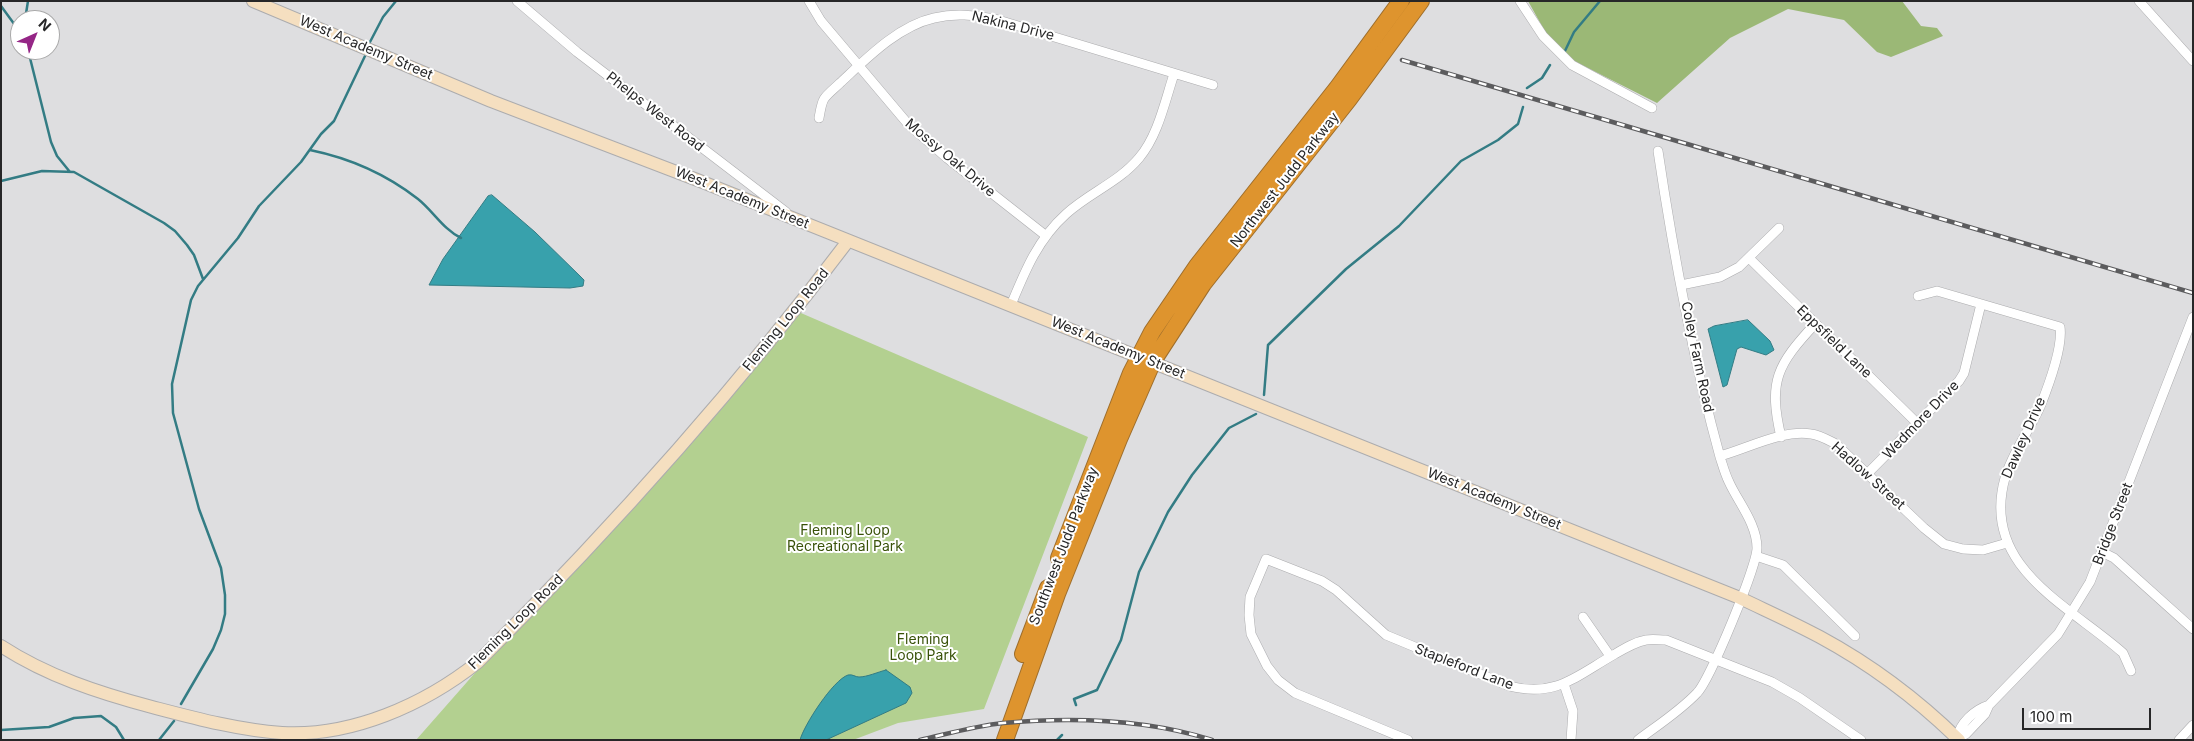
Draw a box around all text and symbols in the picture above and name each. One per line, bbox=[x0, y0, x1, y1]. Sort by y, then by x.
street label: Nakina Drive bbox=[970, 8, 1056, 44]
north arrow bbox=[10, 10, 60, 60]
street label: West Academy Street bbox=[297, 12, 435, 84]
text: N bbox=[35, 15, 55, 34]
street label: Phelps West Road bbox=[603, 69, 707, 155]
street label: Northwest Judd Parkway bbox=[1227, 109, 1343, 251]
street label: Mossy Oak Drive bbox=[901, 115, 999, 201]
street label: West Academy Street bbox=[673, 163, 811, 233]
street label: Fleming Loop Road bbox=[739, 265, 833, 375]
street label: Coley Farm Road bbox=[1677, 300, 1717, 414]
street label: Eppsfield Lane bbox=[1793, 302, 1875, 382]
street label: West Academy Street bbox=[1049, 313, 1187, 383]
street label: Wedmore Drive bbox=[1879, 377, 1963, 463]
street label: Dawley Drive bbox=[1999, 395, 2049, 481]
street label: Hadlow Street bbox=[1828, 439, 1908, 513]
street label: West Academy Street bbox=[1425, 464, 1563, 534]
street label: Southwest Judd Parkway bbox=[1026, 465, 1102, 627]
street label: Bridge Street bbox=[2090, 480, 2136, 568]
park label: Fleming Loop Recreational Park bbox=[787, 523, 903, 556]
street label: Fleming Loop Road bbox=[465, 571, 567, 673]
park label: Fleming Loop Park bbox=[889, 632, 957, 664]
street label: Stapleford Lane bbox=[1412, 640, 1516, 694]
scale bar bbox=[2024, 698, 2153, 730]
text: 100 m bbox=[2030, 707, 2072, 726]

